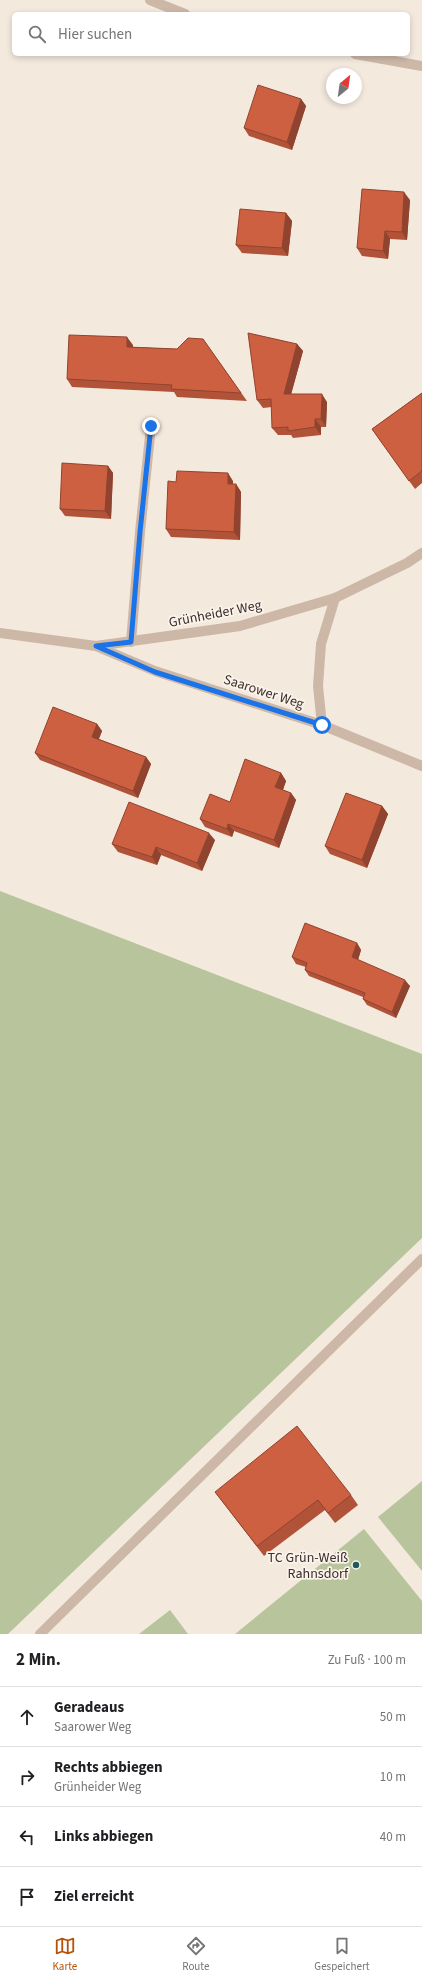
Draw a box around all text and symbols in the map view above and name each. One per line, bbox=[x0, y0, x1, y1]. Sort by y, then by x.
search box bbox=[12, 12, 410, 56]
icon: search bbox=[26, 23, 48, 45]
text: Hier suchen bbox=[58, 24, 132, 45]
north arrow bbox=[326, 68, 362, 104]
route end bbox=[142, 417, 160, 435]
street label: Grünheider Weg bbox=[167, 595, 263, 633]
street label: Saarower Weg bbox=[221, 670, 306, 714]
route start bbox=[313, 716, 331, 734]
place label: TC Grün-Weiß Rahnsdorf bbox=[268, 1548, 349, 1584]
marker: TC Grün-Weiß Rahnsdorf bbox=[351, 1560, 361, 1570]
text: 2 Min. bbox=[16, 1648, 61, 1672]
text: Zu Fuß · 100 m bbox=[328, 1651, 406, 1669]
text: Geradeaus bbox=[54, 1697, 124, 1718]
icon: ahead bbox=[16, 1706, 38, 1728]
text: 50 m bbox=[380, 1708, 406, 1726]
text: Saarower Weg bbox=[54, 1718, 131, 1736]
text: Rechts abbiegen bbox=[54, 1757, 163, 1778]
icon: right bbox=[16, 1766, 38, 1788]
text: 10 m bbox=[380, 1768, 406, 1786]
text: Grünheider Weg bbox=[54, 1778, 141, 1796]
icon: left bbox=[16, 1826, 38, 1848]
text: Links abbiegen bbox=[54, 1826, 153, 1847]
text: 40 m bbox=[380, 1828, 406, 1846]
icon: arrive bbox=[16, 1886, 38, 1908]
text: Ziel erreicht bbox=[54, 1886, 134, 1907]
tab: Karte bbox=[52, 1935, 77, 1974]
tab: Route bbox=[182, 1935, 209, 1974]
tab: Gespeichert bbox=[314, 1935, 369, 1974]

